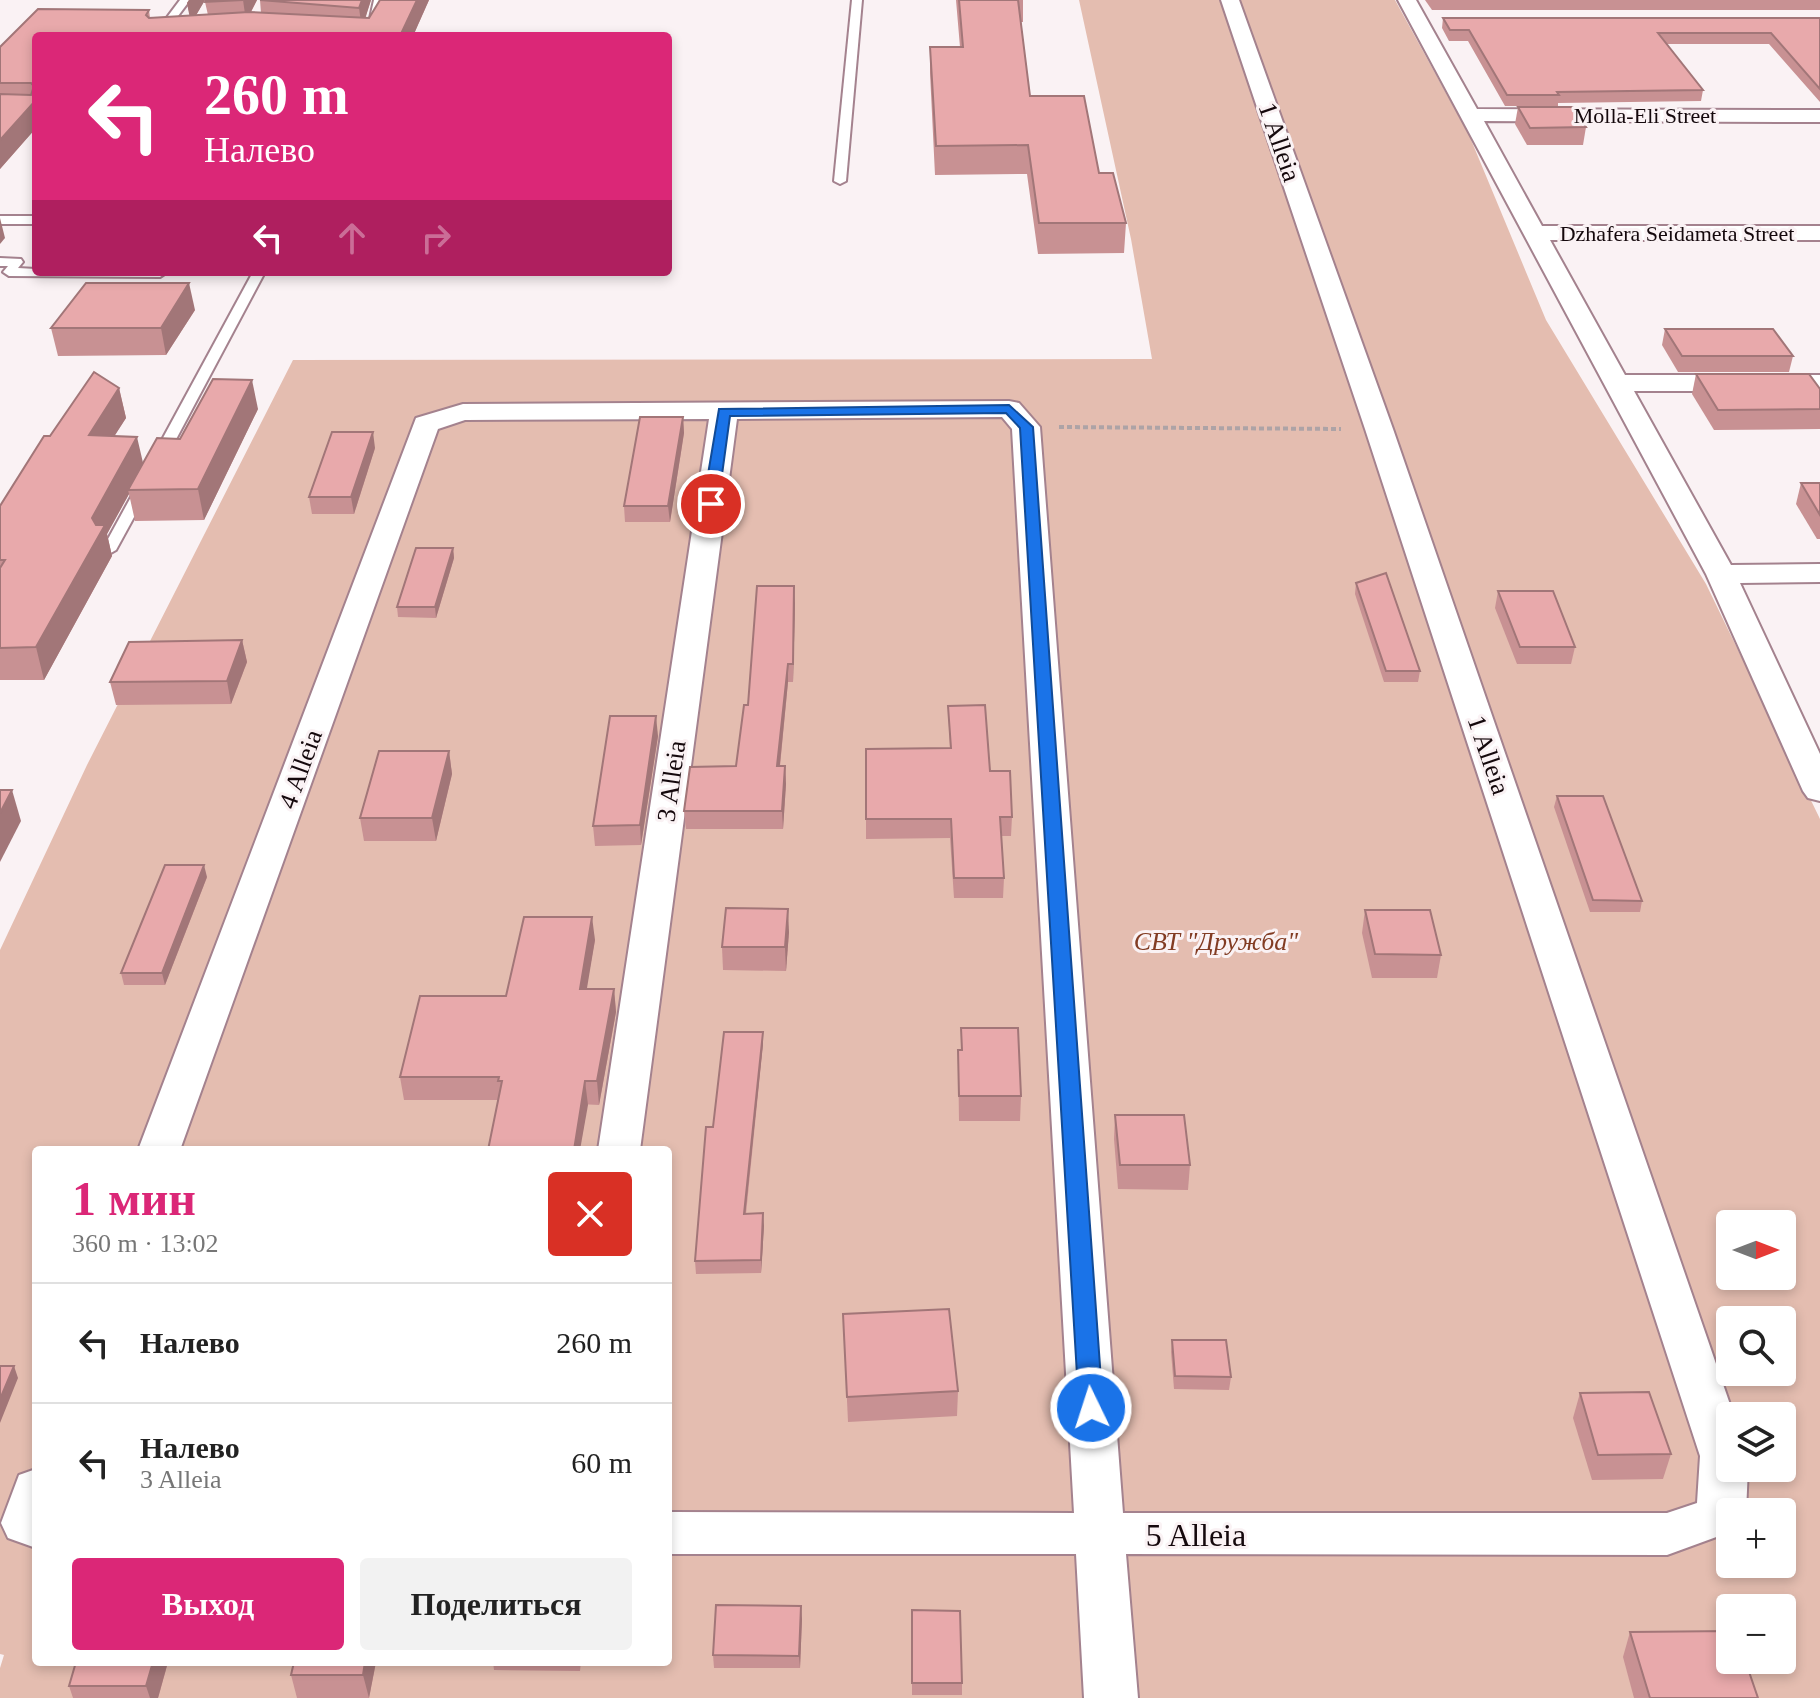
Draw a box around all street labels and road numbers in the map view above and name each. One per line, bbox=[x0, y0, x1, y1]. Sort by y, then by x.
street label: 1 Alleia bbox=[1253, 99, 1307, 186]
street label: Molla-Eli Street bbox=[1574, 103, 1716, 128]
street label: Dzhafera Seidameta Street bbox=[1560, 221, 1794, 246]
street label: 1 Alleia bbox=[1462, 712, 1516, 799]
street label: 4 Alleia bbox=[273, 725, 328, 812]
street label: 3 Alleia bbox=[651, 738, 692, 823]
street label: 5 Alleia bbox=[1146, 1517, 1246, 1553]

